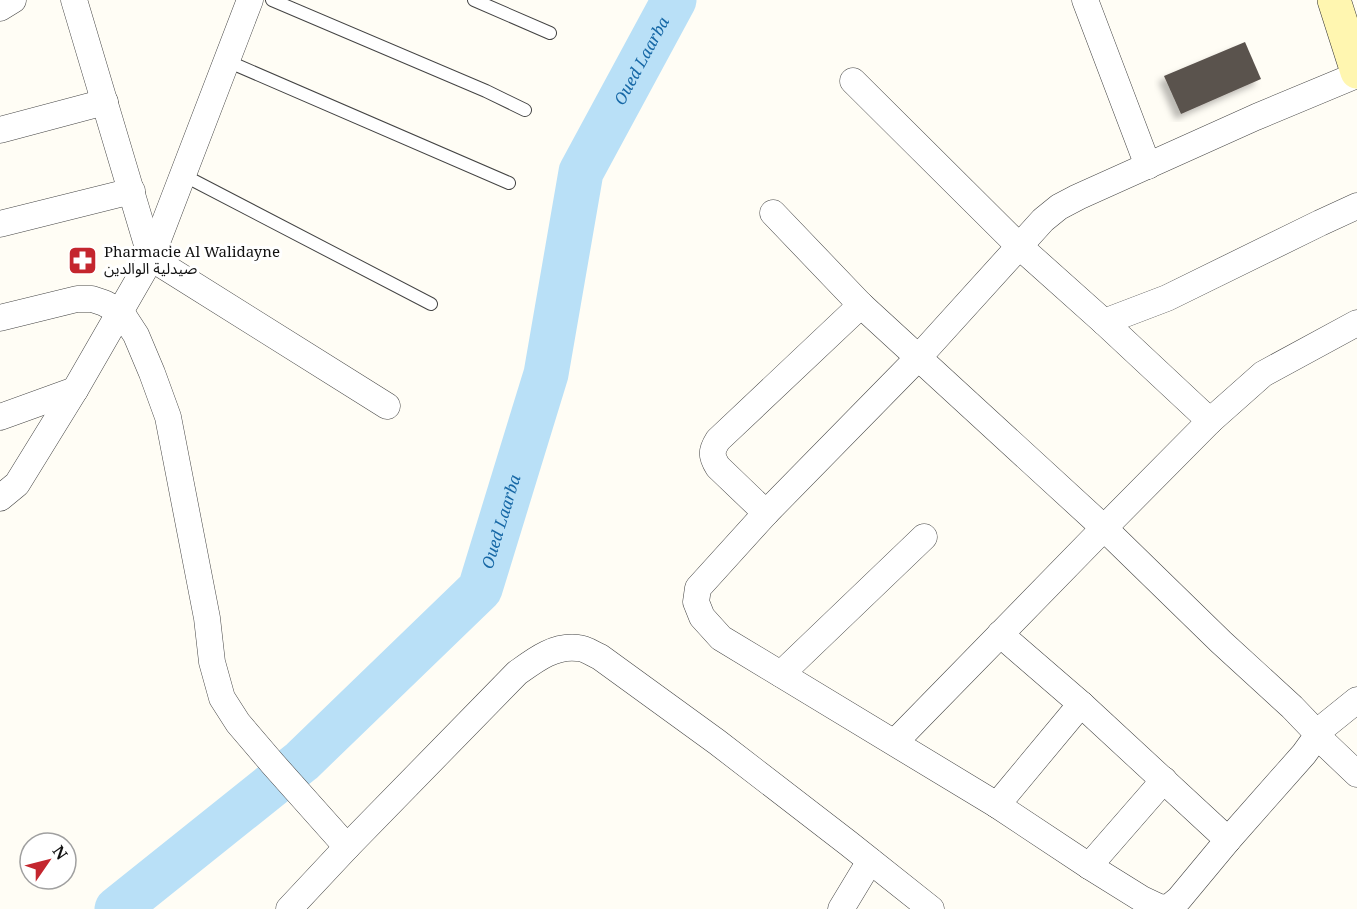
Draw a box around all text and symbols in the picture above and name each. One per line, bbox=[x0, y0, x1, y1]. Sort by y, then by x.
water label: Oued Laarba bbox=[608, 12, 674, 109]
place label: Pharmacie Al Walidayne صيدلية الوالدين bbox=[104, 241, 280, 278]
pharmacy icon: Pharmacie Al Walidayne صيدلية الوالدين bbox=[67, 245, 99, 277]
water label: Oued Laarba bbox=[476, 471, 526, 571]
north arrow bbox=[18, 831, 78, 891]
text: N bbox=[48, 841, 73, 864]

